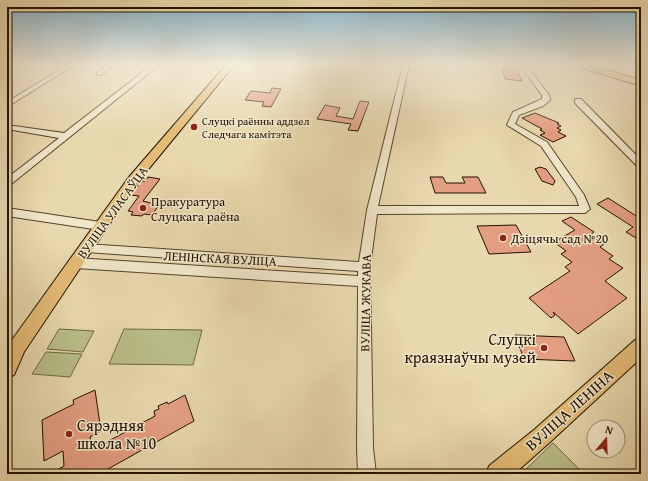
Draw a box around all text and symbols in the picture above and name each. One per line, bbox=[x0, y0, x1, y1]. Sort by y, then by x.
place label: Слуцкі раённы аддзел Следчага камітэта bbox=[202, 113, 310, 142]
marker: Слуцкі раённы аддзел Следчага камітэта bbox=[189, 122, 199, 132]
street label: ВУЛІЦА УЛАСАЎЦА bbox=[72, 162, 152, 262]
place label: Пракуратура Слуцкага раёна bbox=[151, 192, 241, 226]
marker: Пракуратура Слуцкага раёна bbox=[138, 203, 148, 213]
place label: Дзіцячы сад №20 bbox=[510, 229, 608, 248]
marker: Дзіцячы сад №20 bbox=[498, 233, 508, 243]
street label: ЛЕНІНСКАЯ ВУЛІЦА bbox=[163, 246, 277, 271]
street label: ВУЛІЦА ЖУКАВА bbox=[355, 254, 376, 352]
place label: Слуцкі краязнаўчы музей bbox=[404, 327, 537, 369]
marker: Слуцкі краязнаўчы музей bbox=[539, 343, 549, 353]
street label: ВУЛІЦА ЛЕНІНА bbox=[520, 364, 619, 456]
place label: Сярэдняя школа №10 bbox=[77, 413, 156, 455]
north arrow bbox=[586, 419, 626, 459]
text: N bbox=[603, 421, 616, 439]
marker: Сярэдняя школа №10 bbox=[64, 429, 74, 439]

